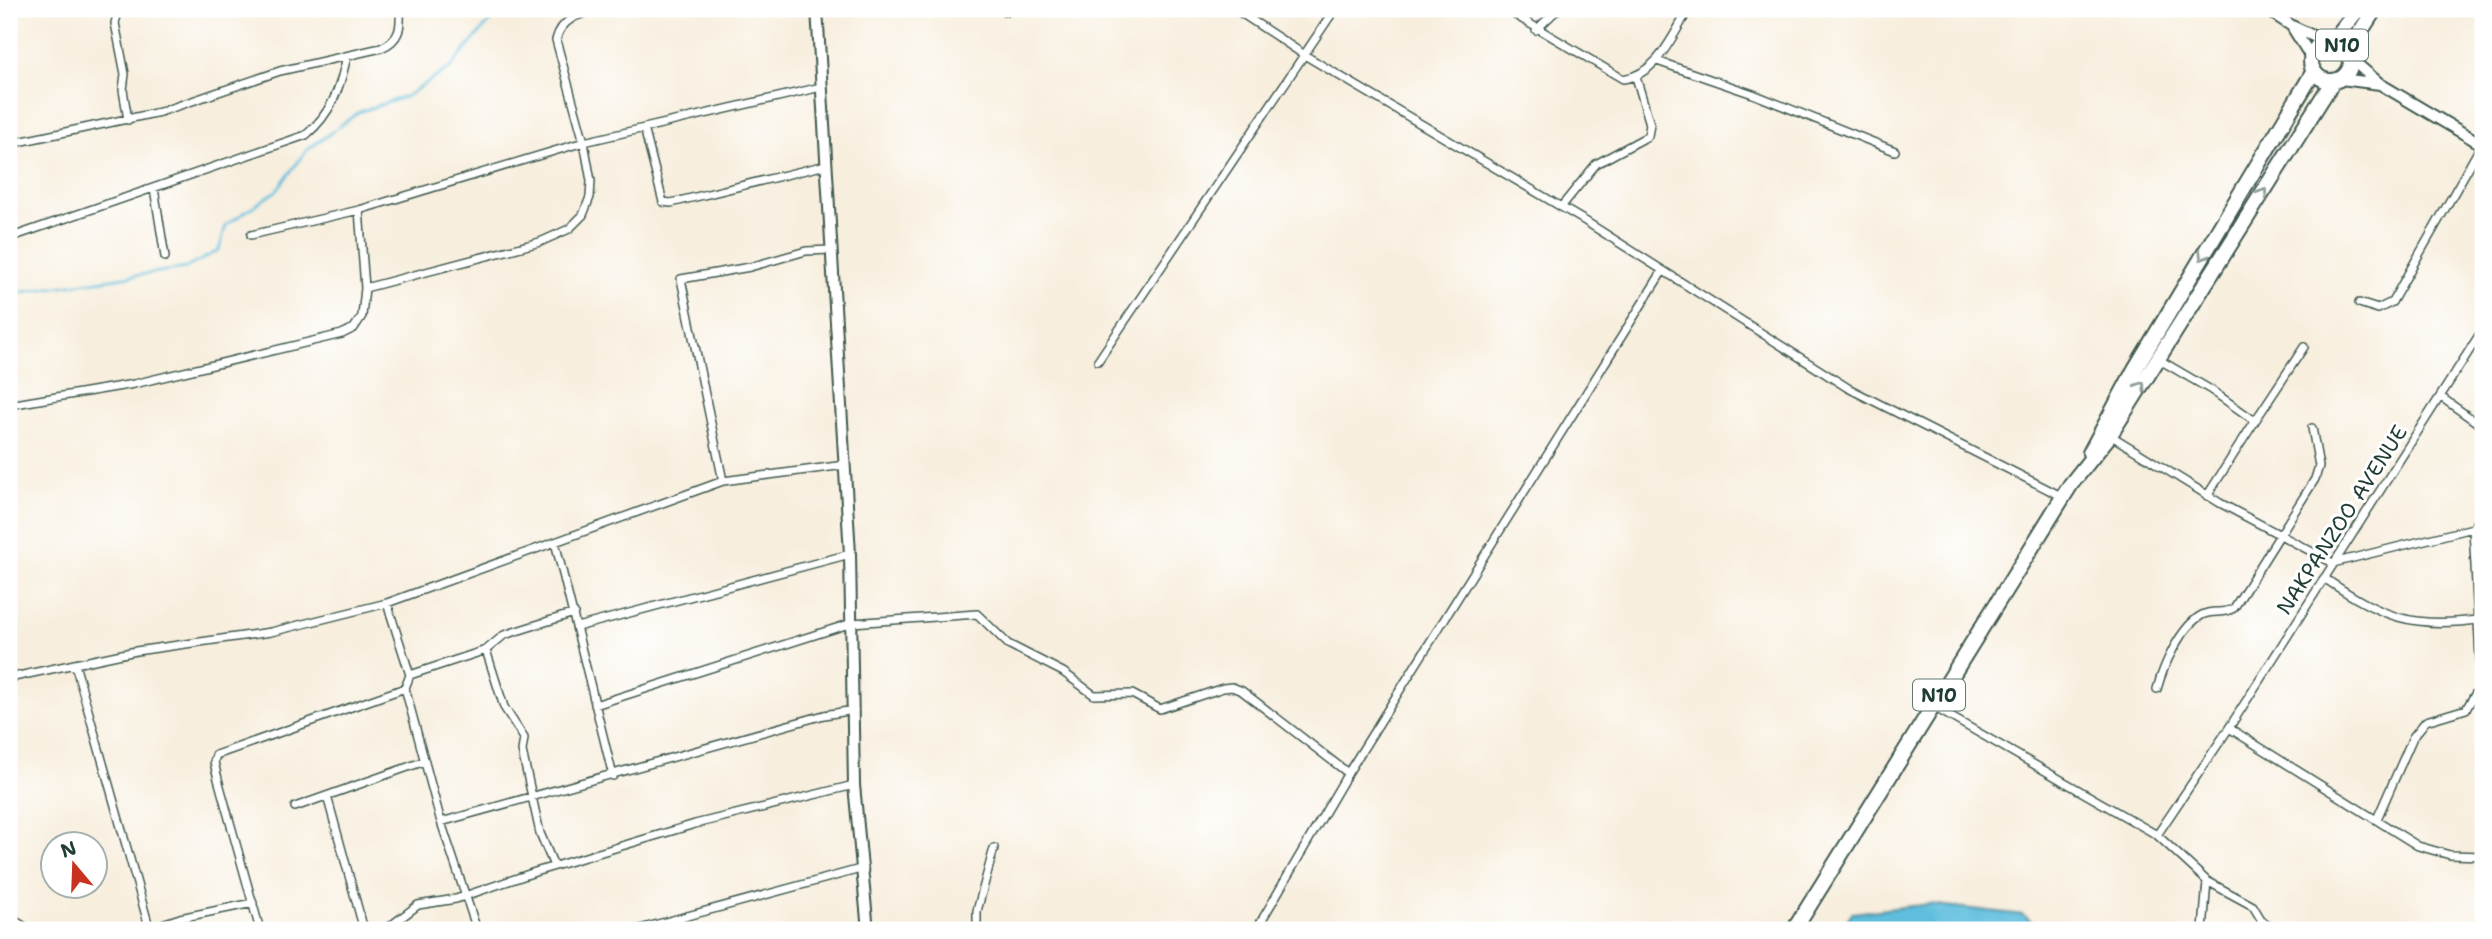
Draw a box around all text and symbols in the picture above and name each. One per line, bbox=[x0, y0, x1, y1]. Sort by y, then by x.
road number: N10 bbox=[2316, 30, 2368, 60]
one-way arrow bbox=[2254, 188, 2267, 201]
one-way arrow bbox=[2198, 248, 2211, 261]
one-way arrow bbox=[2133, 380, 2146, 393]
street label: NAKPANZOO AVENUE bbox=[2270, 420, 2414, 620]
road number: N10 bbox=[1913, 680, 1965, 710]
north arrow bbox=[38, 830, 108, 900]
text: N bbox=[57, 835, 80, 864]

